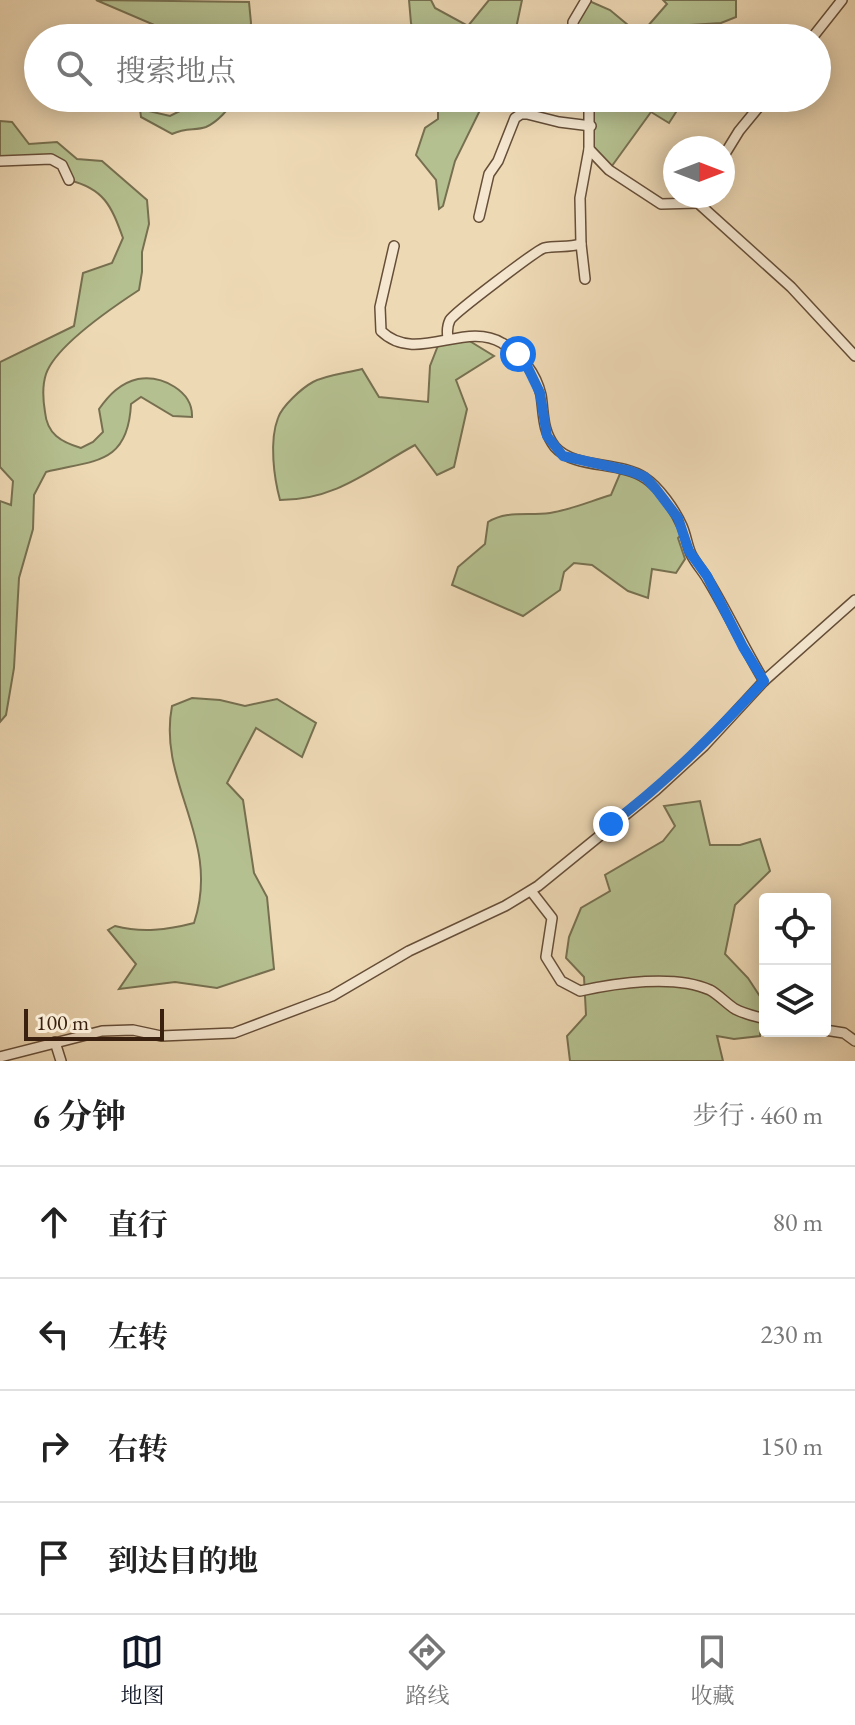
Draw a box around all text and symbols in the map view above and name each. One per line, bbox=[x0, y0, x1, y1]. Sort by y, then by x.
search box bbox=[24, 24, 831, 112]
icon: search bbox=[52, 46, 96, 90]
text: 搜索地点 bbox=[116, 51, 236, 90]
north arrow bbox=[663, 136, 735, 208]
route start bbox=[500, 336, 536, 372]
route end bbox=[593, 806, 629, 842]
map controls bbox=[759, 893, 831, 1037]
button: locate bbox=[759, 893, 831, 965]
button: layers bbox=[759, 965, 831, 1037]
scale bar bbox=[24, 1005, 164, 1041]
text: 100 m bbox=[36, 1008, 89, 1037]
text: 6 分钟 bbox=[32, 1094, 126, 1138]
text: 步行 · 460 m bbox=[693, 1098, 823, 1132]
icon: ahead bbox=[32, 1200, 76, 1244]
text: 直行 bbox=[108, 1205, 168, 1244]
text: 80 m bbox=[773, 1205, 823, 1239]
icon: left bbox=[32, 1312, 76, 1356]
text: 左转 bbox=[108, 1317, 168, 1356]
text: 230 m bbox=[760, 1317, 823, 1351]
icon: right bbox=[32, 1424, 76, 1468]
text: 右转 bbox=[108, 1429, 168, 1468]
text: 150 m bbox=[760, 1429, 823, 1463]
icon: arrive bbox=[32, 1536, 76, 1580]
text: 到达目的地 bbox=[108, 1541, 258, 1580]
tab: 地图 bbox=[120, 1630, 165, 1710]
tab: 路线 bbox=[405, 1630, 450, 1710]
tab: 收藏 bbox=[690, 1630, 735, 1710]

